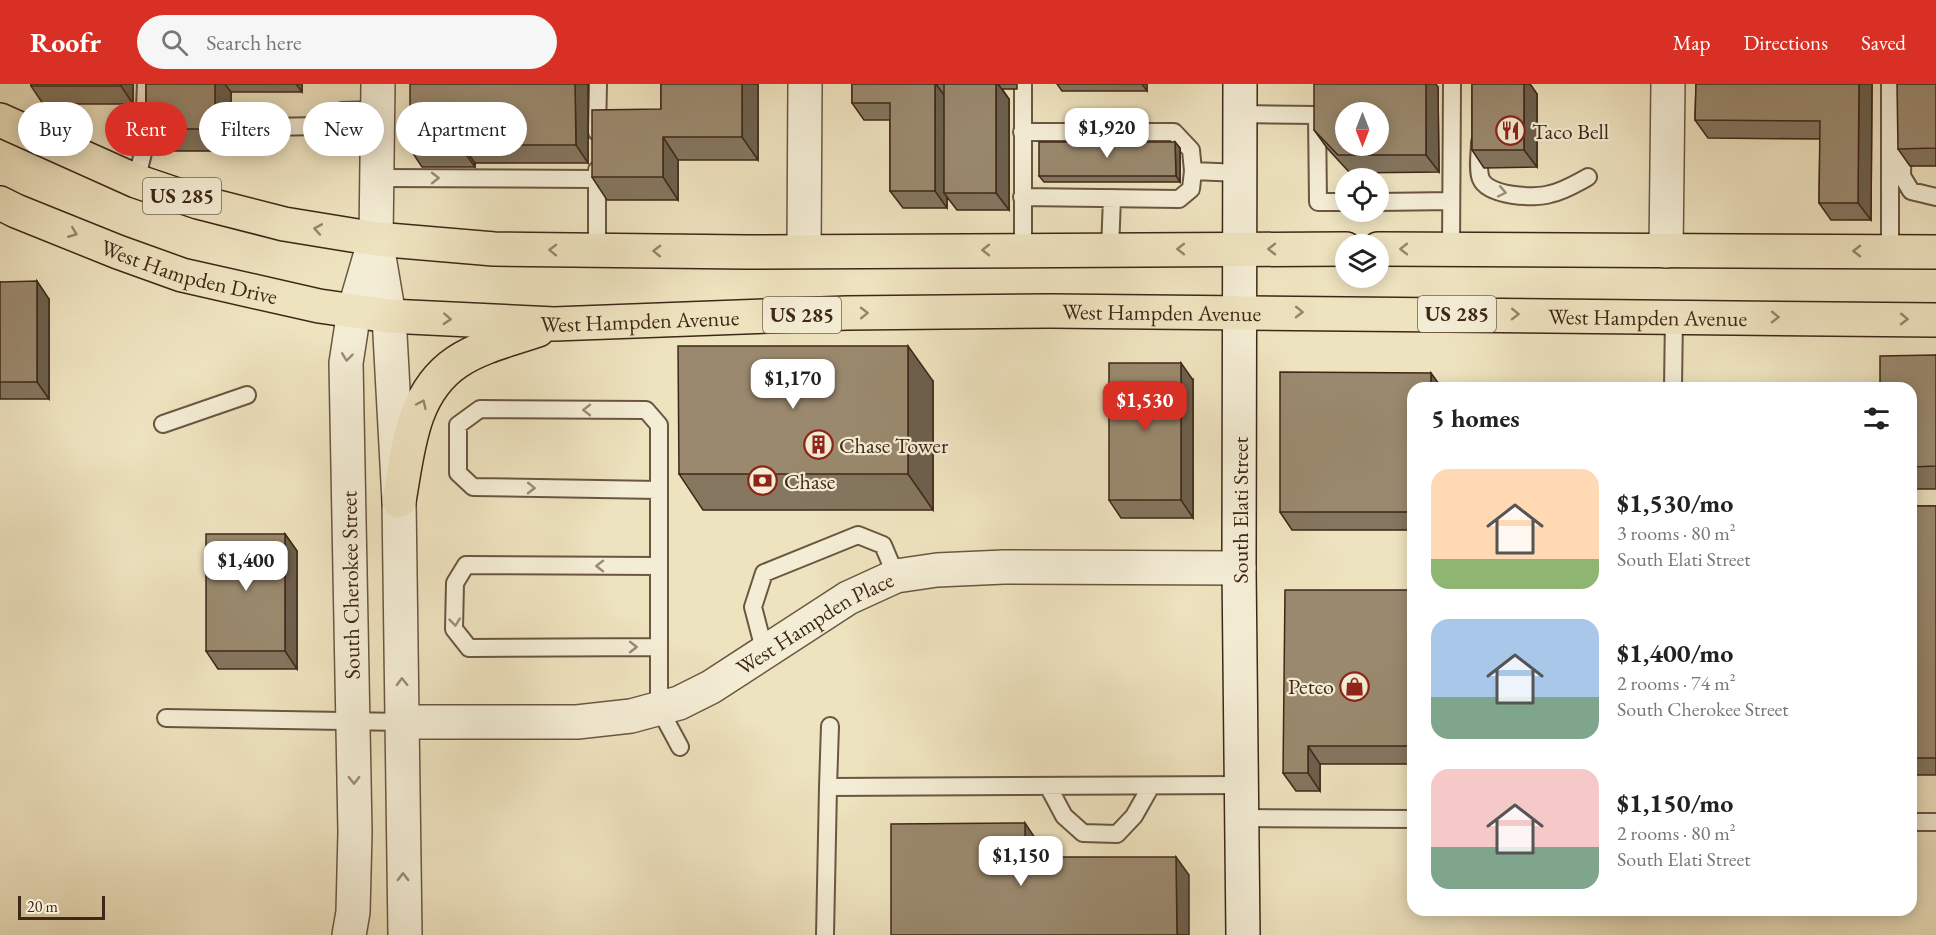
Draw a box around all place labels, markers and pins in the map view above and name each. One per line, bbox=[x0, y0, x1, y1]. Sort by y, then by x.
pin: $1,920 bbox=[1058, 108, 1156, 159]
restaurant icon: Taco Bell bbox=[1495, 115, 1527, 147]
place label: Taco Bell bbox=[1532, 117, 1609, 146]
pin: $1,170 bbox=[744, 359, 842, 410]
pin: $1,530 bbox=[1096, 381, 1194, 432]
building icon: Chase Tower bbox=[802, 429, 834, 461]
place label: Chase Tower bbox=[839, 431, 949, 460]
bank icon: Chase bbox=[747, 465, 779, 497]
place label: Chase bbox=[784, 467, 836, 496]
pin: $1,400 bbox=[197, 541, 295, 592]
shop icon: Petco bbox=[1339, 670, 1371, 702]
place label: Petco bbox=[1288, 672, 1334, 701]
pin: $1,150 bbox=[972, 836, 1070, 887]

